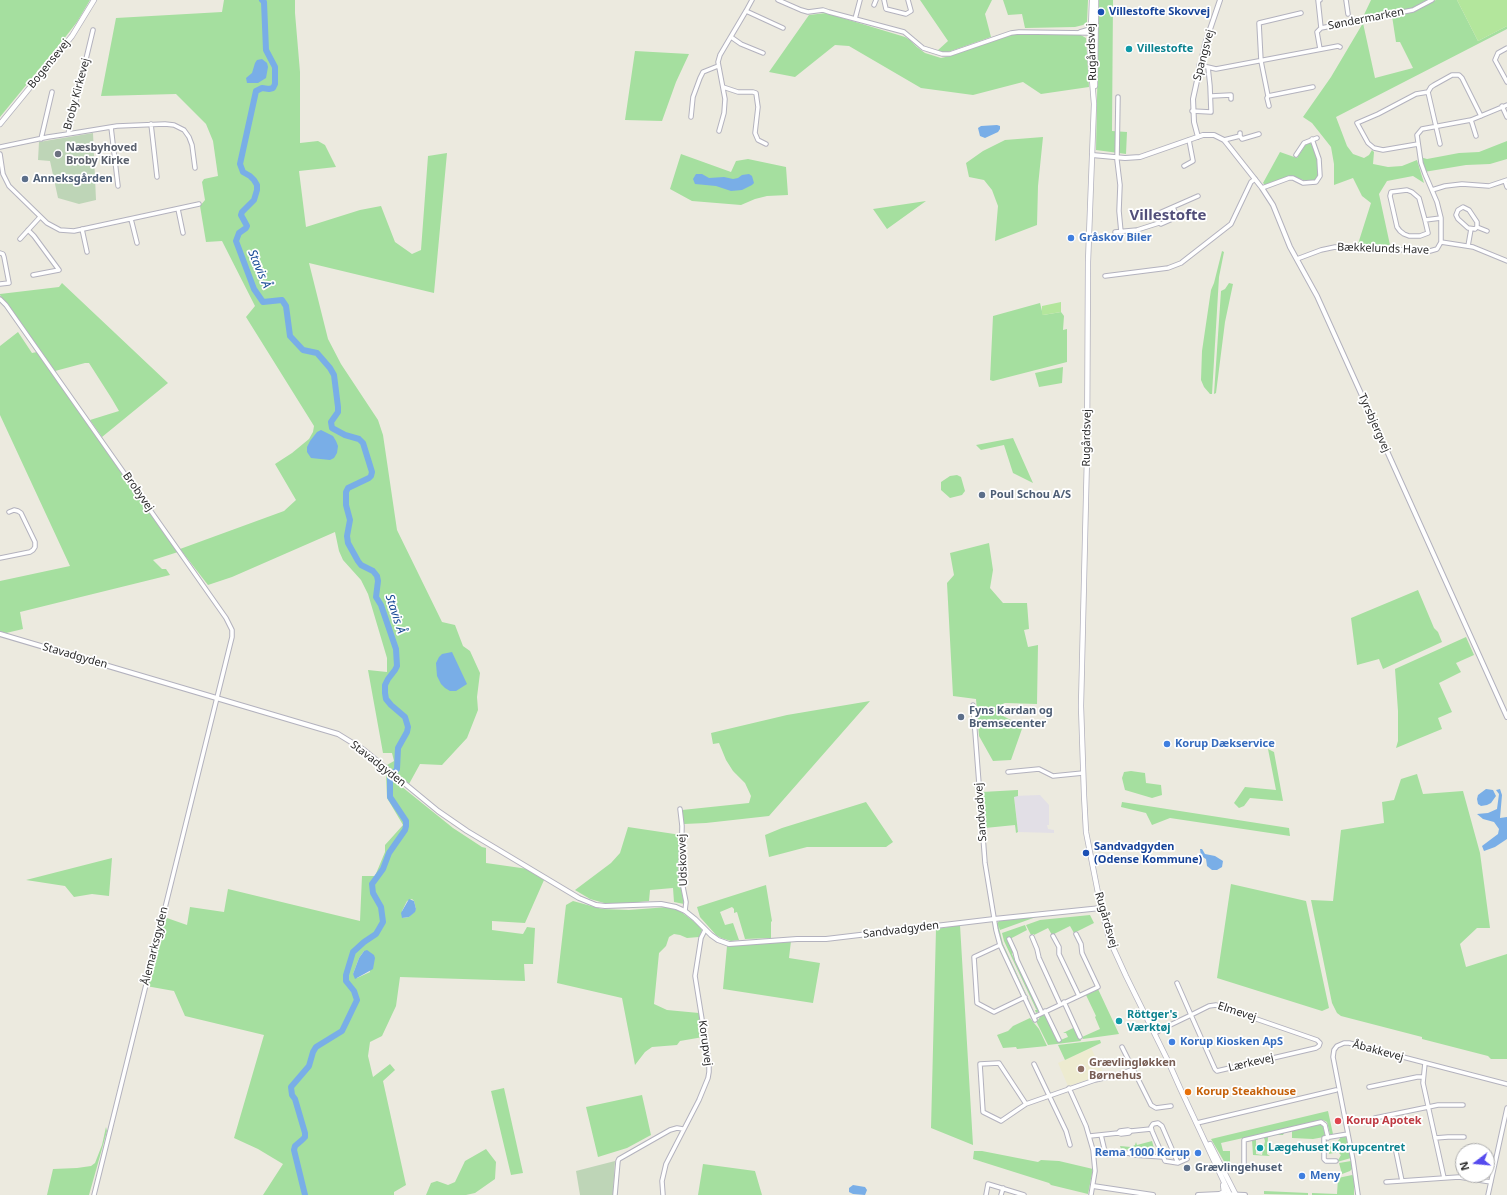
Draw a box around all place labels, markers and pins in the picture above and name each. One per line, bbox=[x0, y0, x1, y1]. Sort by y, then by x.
place label: Villestofte Skovvej bbox=[1109, 5, 1210, 19]
marker: Villestofte Skovvej bbox=[1096, 7, 1106, 17]
place label: Villestofte bbox=[1137, 42, 1193, 56]
marker: Villestofte bbox=[1124, 44, 1134, 54]
place label: Næsbyhoved Broby Kirke bbox=[66, 141, 137, 167]
marker: Næsbyhoved Broby Kirke bbox=[53, 149, 63, 159]
place label: Anneksgården bbox=[33, 172, 113, 186]
marker: Anneksgården bbox=[20, 174, 30, 184]
place label: Gråskov Biler bbox=[1079, 231, 1152, 245]
marker: Gråskov Biler bbox=[1066, 233, 1076, 243]
place label: Poul Schou A/S bbox=[990, 488, 1071, 502]
marker: Poul Schou A/S bbox=[977, 490, 987, 500]
place label: Fyns Kardan og Bremsecenter bbox=[969, 704, 1053, 730]
marker: Fyns Kardan og Bremsecenter bbox=[956, 712, 966, 722]
place label: Korup Dækservice bbox=[1175, 737, 1275, 751]
marker: Korup Dækservice bbox=[1162, 739, 1172, 749]
place label: Sandvadgyden (Odense Kommune) bbox=[1094, 840, 1202, 866]
marker: Sandvadgyden (Odense Kommune) bbox=[1081, 848, 1091, 858]
place label: Röttger's Værktøj bbox=[1127, 1008, 1178, 1034]
marker: Röttger's Værktøj bbox=[1114, 1016, 1124, 1026]
place label: Korup Kiosken ApS bbox=[1180, 1035, 1283, 1049]
marker: Korup Kiosken ApS bbox=[1167, 1037, 1177, 1047]
place label: Grævlingløkken Børnehus bbox=[1089, 1056, 1176, 1082]
marker: Grævlingløkken Børnehus bbox=[1076, 1064, 1086, 1074]
place label: Korup Steakhouse bbox=[1196, 1085, 1296, 1099]
marker: Korup Steakhouse bbox=[1183, 1087, 1193, 1097]
place label: Korup Apotek bbox=[1346, 1114, 1422, 1128]
marker: Korup Apotek bbox=[1333, 1116, 1343, 1126]
place label: Lægehuset Korupcentret bbox=[1268, 1141, 1405, 1155]
marker: Lægehuset Korupcentret bbox=[1255, 1143, 1265, 1153]
place label: Rema 1000 Korup bbox=[1095, 1146, 1190, 1160]
marker: Rema 1000 Korup bbox=[1193, 1148, 1203, 1158]
place label: Grævlingehuset bbox=[1195, 1161, 1282, 1175]
marker: Grævlingehuset bbox=[1182, 1163, 1192, 1173]
place label: Meny bbox=[1310, 1169, 1340, 1183]
marker: Meny bbox=[1297, 1171, 1307, 1181]

